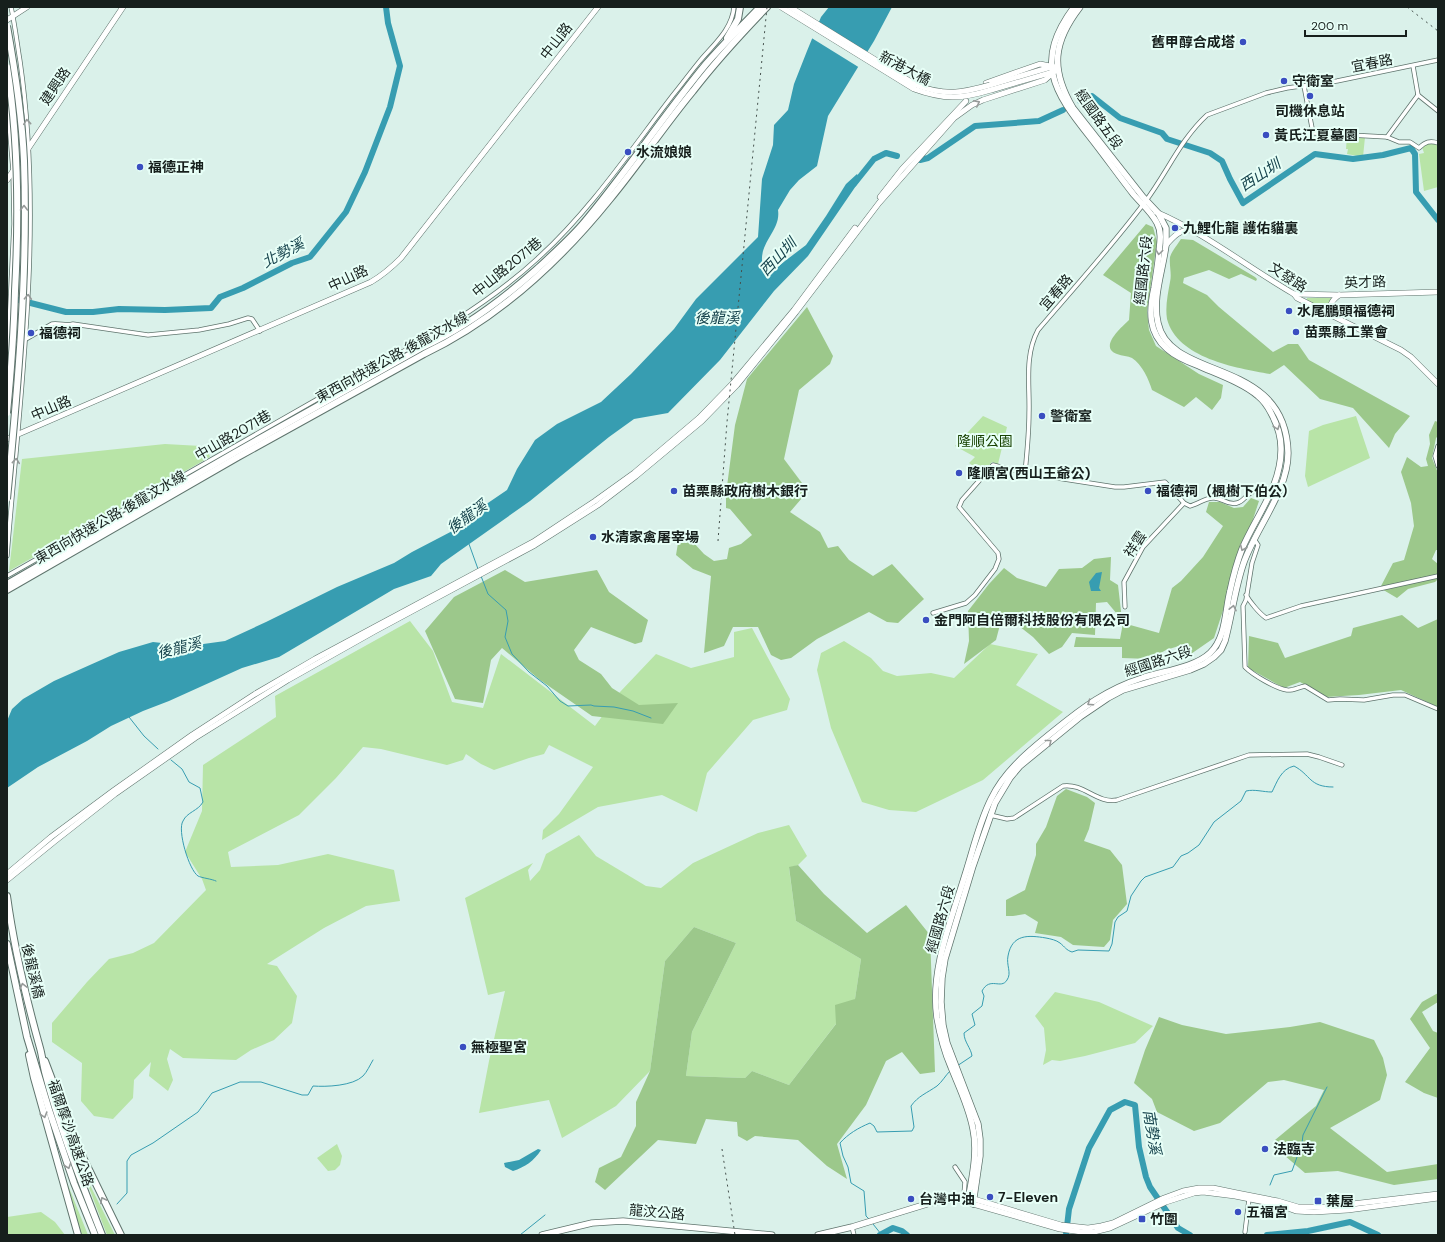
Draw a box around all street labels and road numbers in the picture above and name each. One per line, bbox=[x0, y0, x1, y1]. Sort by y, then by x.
street label: 中山路 bbox=[536, 19, 576, 63]
street label: 新港大橋 bbox=[876, 47, 934, 89]
street label: 宜春路 bbox=[1350, 50, 1394, 76]
street label: 建興路 bbox=[36, 64, 74, 108]
street label: 經國路五段 bbox=[1071, 85, 1127, 153]
street label: 中山路2071巷 bbox=[468, 233, 546, 301]
street label: 經國路六段 bbox=[1130, 234, 1156, 306]
street label: 文發路 bbox=[1265, 258, 1311, 296]
street label: 中山路 bbox=[325, 261, 371, 295]
street label: 宜春路 bbox=[1035, 270, 1077, 314]
street label: 英才路 bbox=[1344, 272, 1386, 292]
street label: 東西向快速公路 後龍汶水線 bbox=[313, 307, 471, 407]
street label: 中山路 bbox=[28, 392, 74, 424]
street label: 中山路2071巷 bbox=[192, 406, 274, 464]
street label: 東西向快速公路 後龍汶水線 bbox=[31, 466, 189, 568]
street label: 祥雲 bbox=[1120, 527, 1150, 561]
street label: 經國路六段 bbox=[1122, 642, 1194, 680]
street label: 經國路六段 bbox=[922, 883, 958, 955]
street label: 後龍溪橋 bbox=[18, 942, 48, 1000]
street label: 福爾摩沙高速公路 bbox=[44, 1077, 98, 1189]
street label: 龍汶公路 bbox=[628, 1201, 686, 1223]

